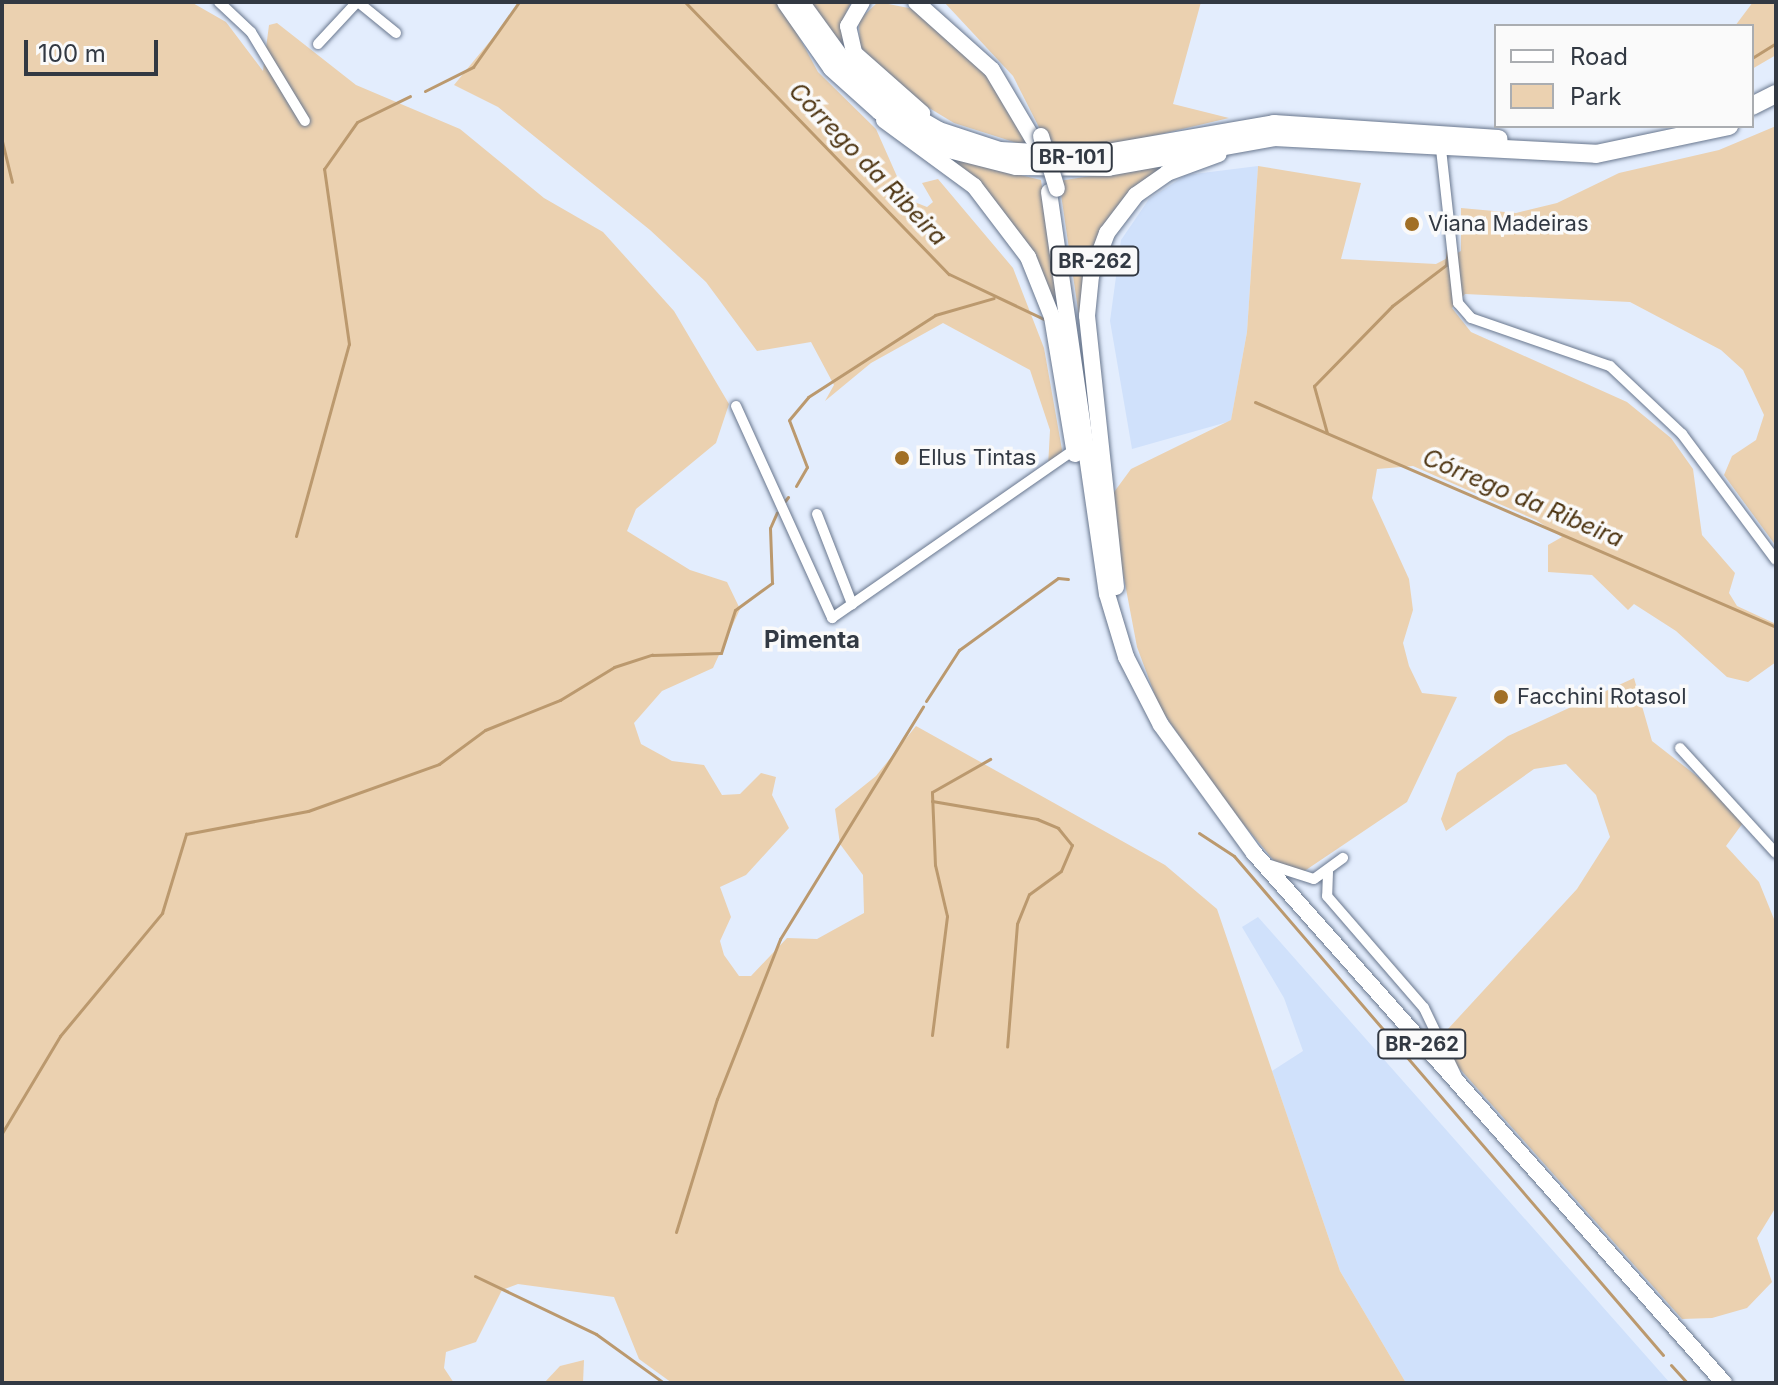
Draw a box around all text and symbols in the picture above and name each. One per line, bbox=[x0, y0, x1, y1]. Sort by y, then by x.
scale bar bbox=[28, 24, 162, 74]
legend bbox=[1494, 24, 1754, 128]
text: 100 m bbox=[38, 39, 106, 68]
text: Road bbox=[1570, 42, 1628, 71]
water label: Córrego da Ribeira bbox=[783, 77, 953, 251]
text: Park bbox=[1570, 82, 1621, 111]
road number: BR-101 bbox=[1030, 141, 1114, 173]
place label: Viana Madeiras bbox=[1428, 211, 1588, 237]
marker: Viana Madeiras bbox=[1403, 215, 1421, 233]
road number: BR-262 bbox=[1049, 245, 1141, 277]
water label: Córrego da Ribeira bbox=[1418, 443, 1628, 553]
place label: Ellus Tintas bbox=[918, 445, 1036, 471]
marker: Ellus Tintas bbox=[893, 449, 911, 467]
district label: Pimenta bbox=[764, 626, 860, 654]
place label: Facchini Rotasol bbox=[1517, 684, 1687, 710]
marker: Facchini Rotasol bbox=[1492, 688, 1510, 706]
road number: BR-262 bbox=[1376, 1028, 1468, 1060]

